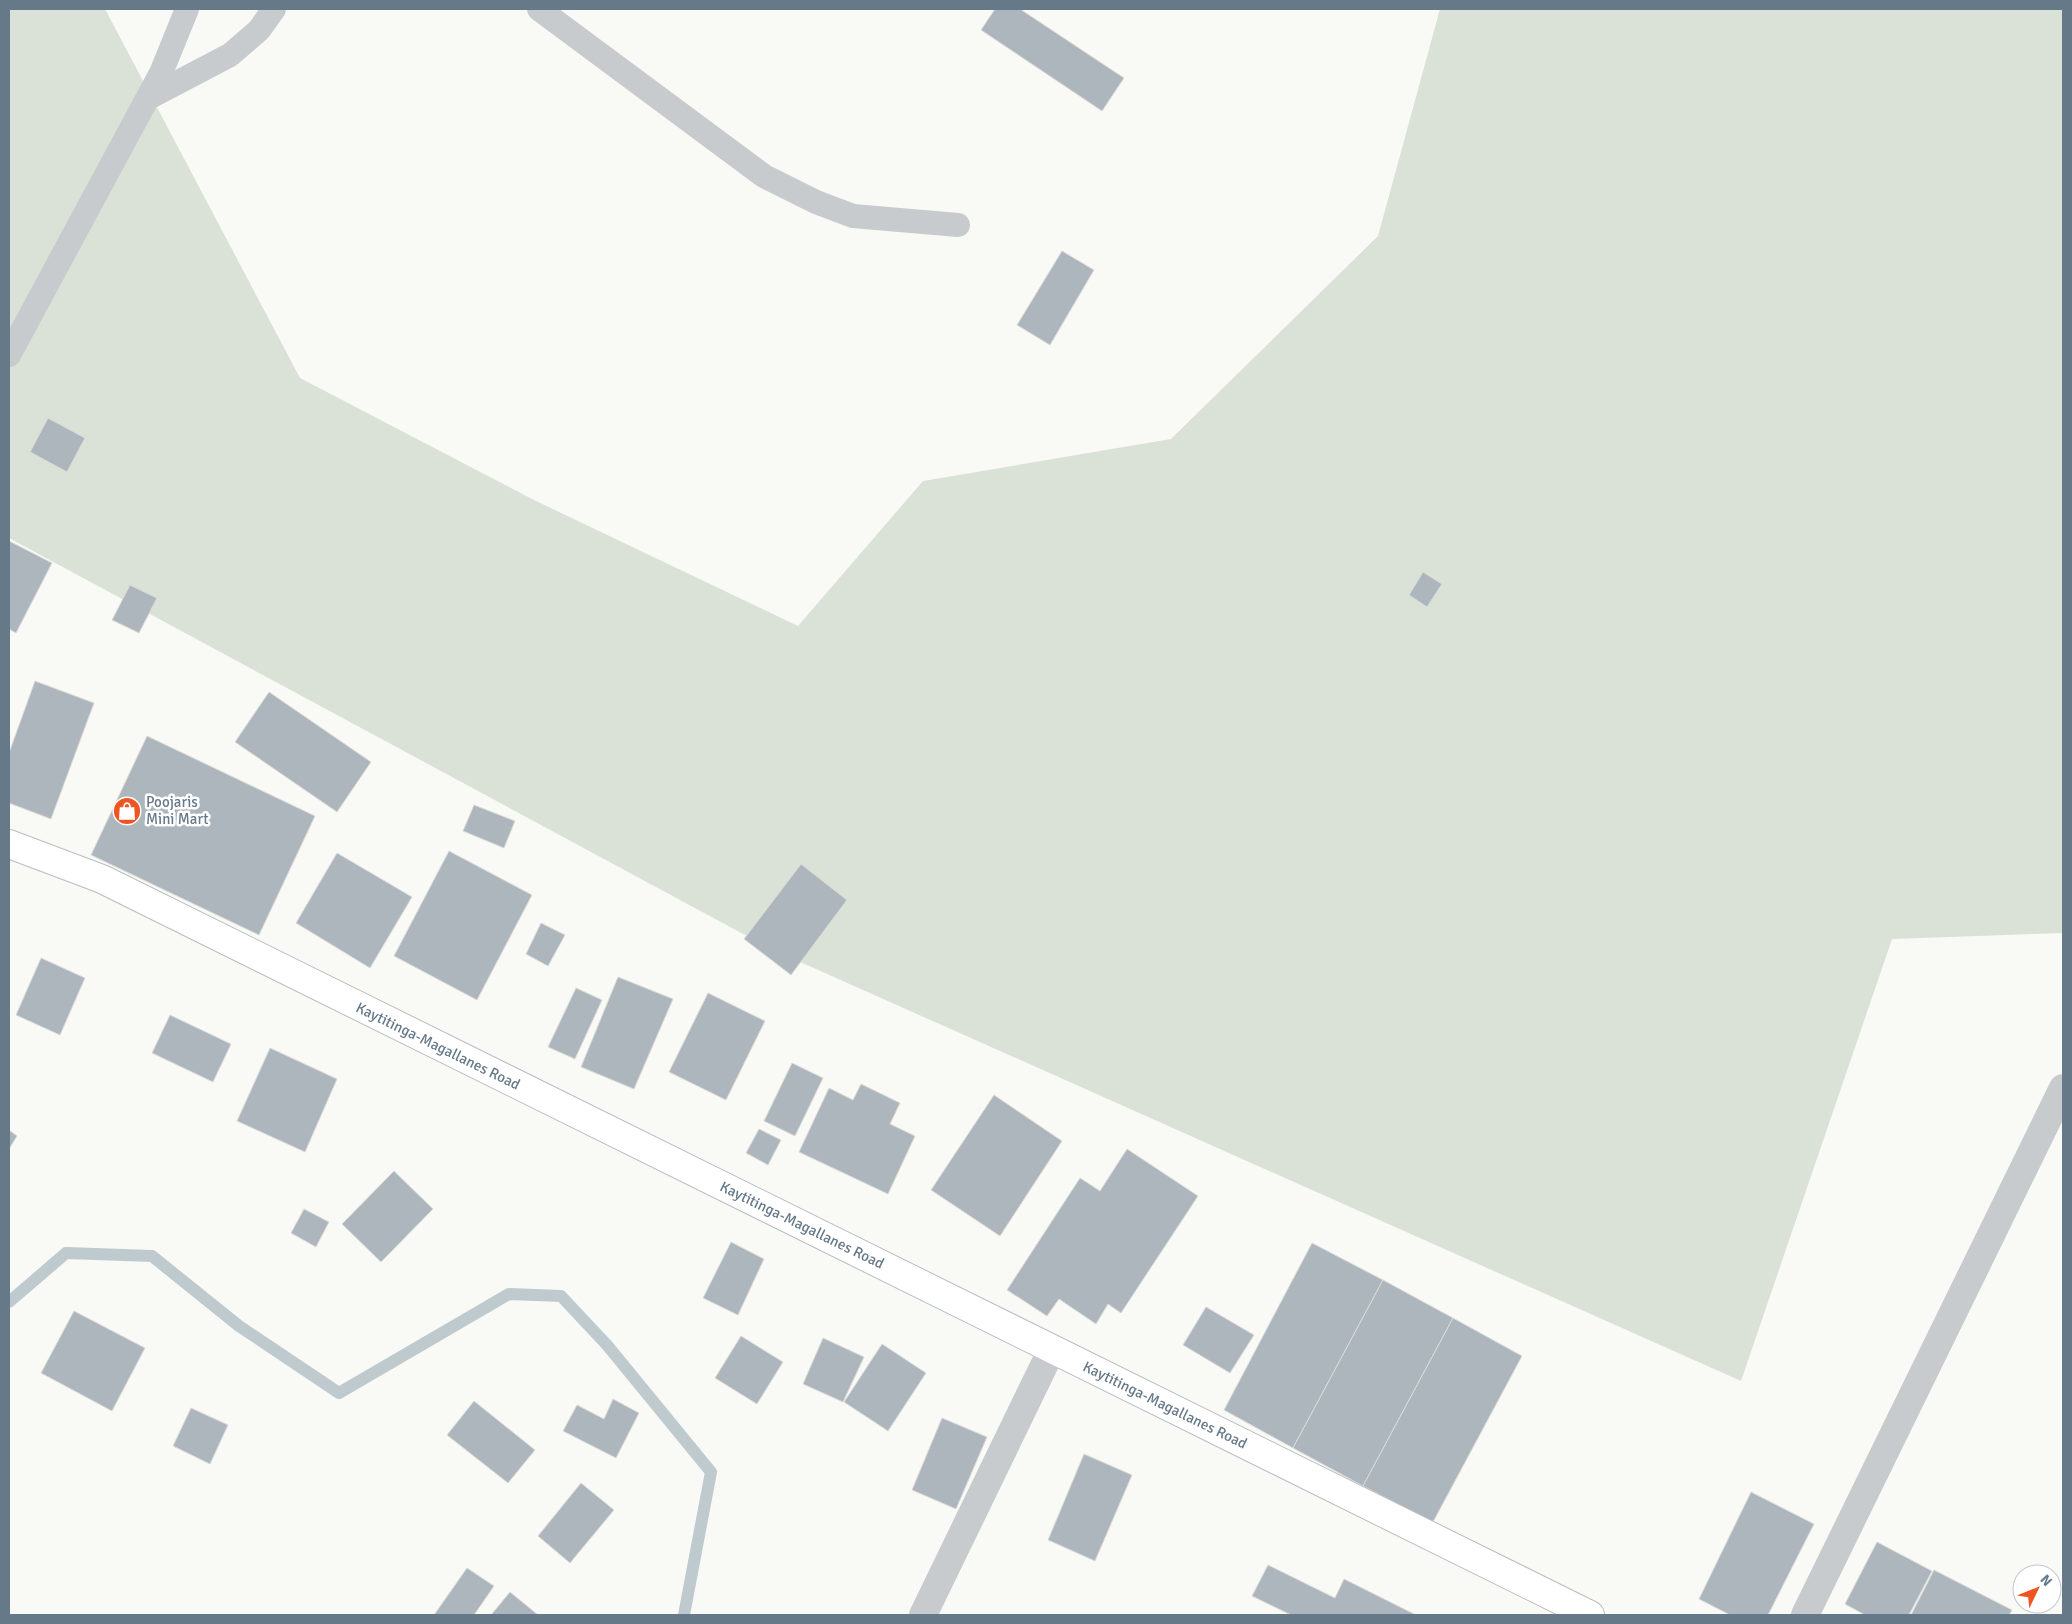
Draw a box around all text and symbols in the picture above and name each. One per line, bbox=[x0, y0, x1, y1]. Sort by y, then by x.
place label: Poojaris Mini Mart bbox=[146, 793, 209, 828]
shop icon: Poojaris Mini Mart bbox=[112, 796, 142, 826]
street label: Kaytitinga-Magallanes Road bbox=[353, 998, 523, 1094]
street label: Kaytitinga-Magallanes Road bbox=[717, 1177, 887, 1273]
street label: Kaytitinga-Magallanes Road bbox=[1080, 1357, 1250, 1453]
north arrow bbox=[2012, 1564, 2062, 1614]
text: N bbox=[2037, 1571, 2056, 1590]

